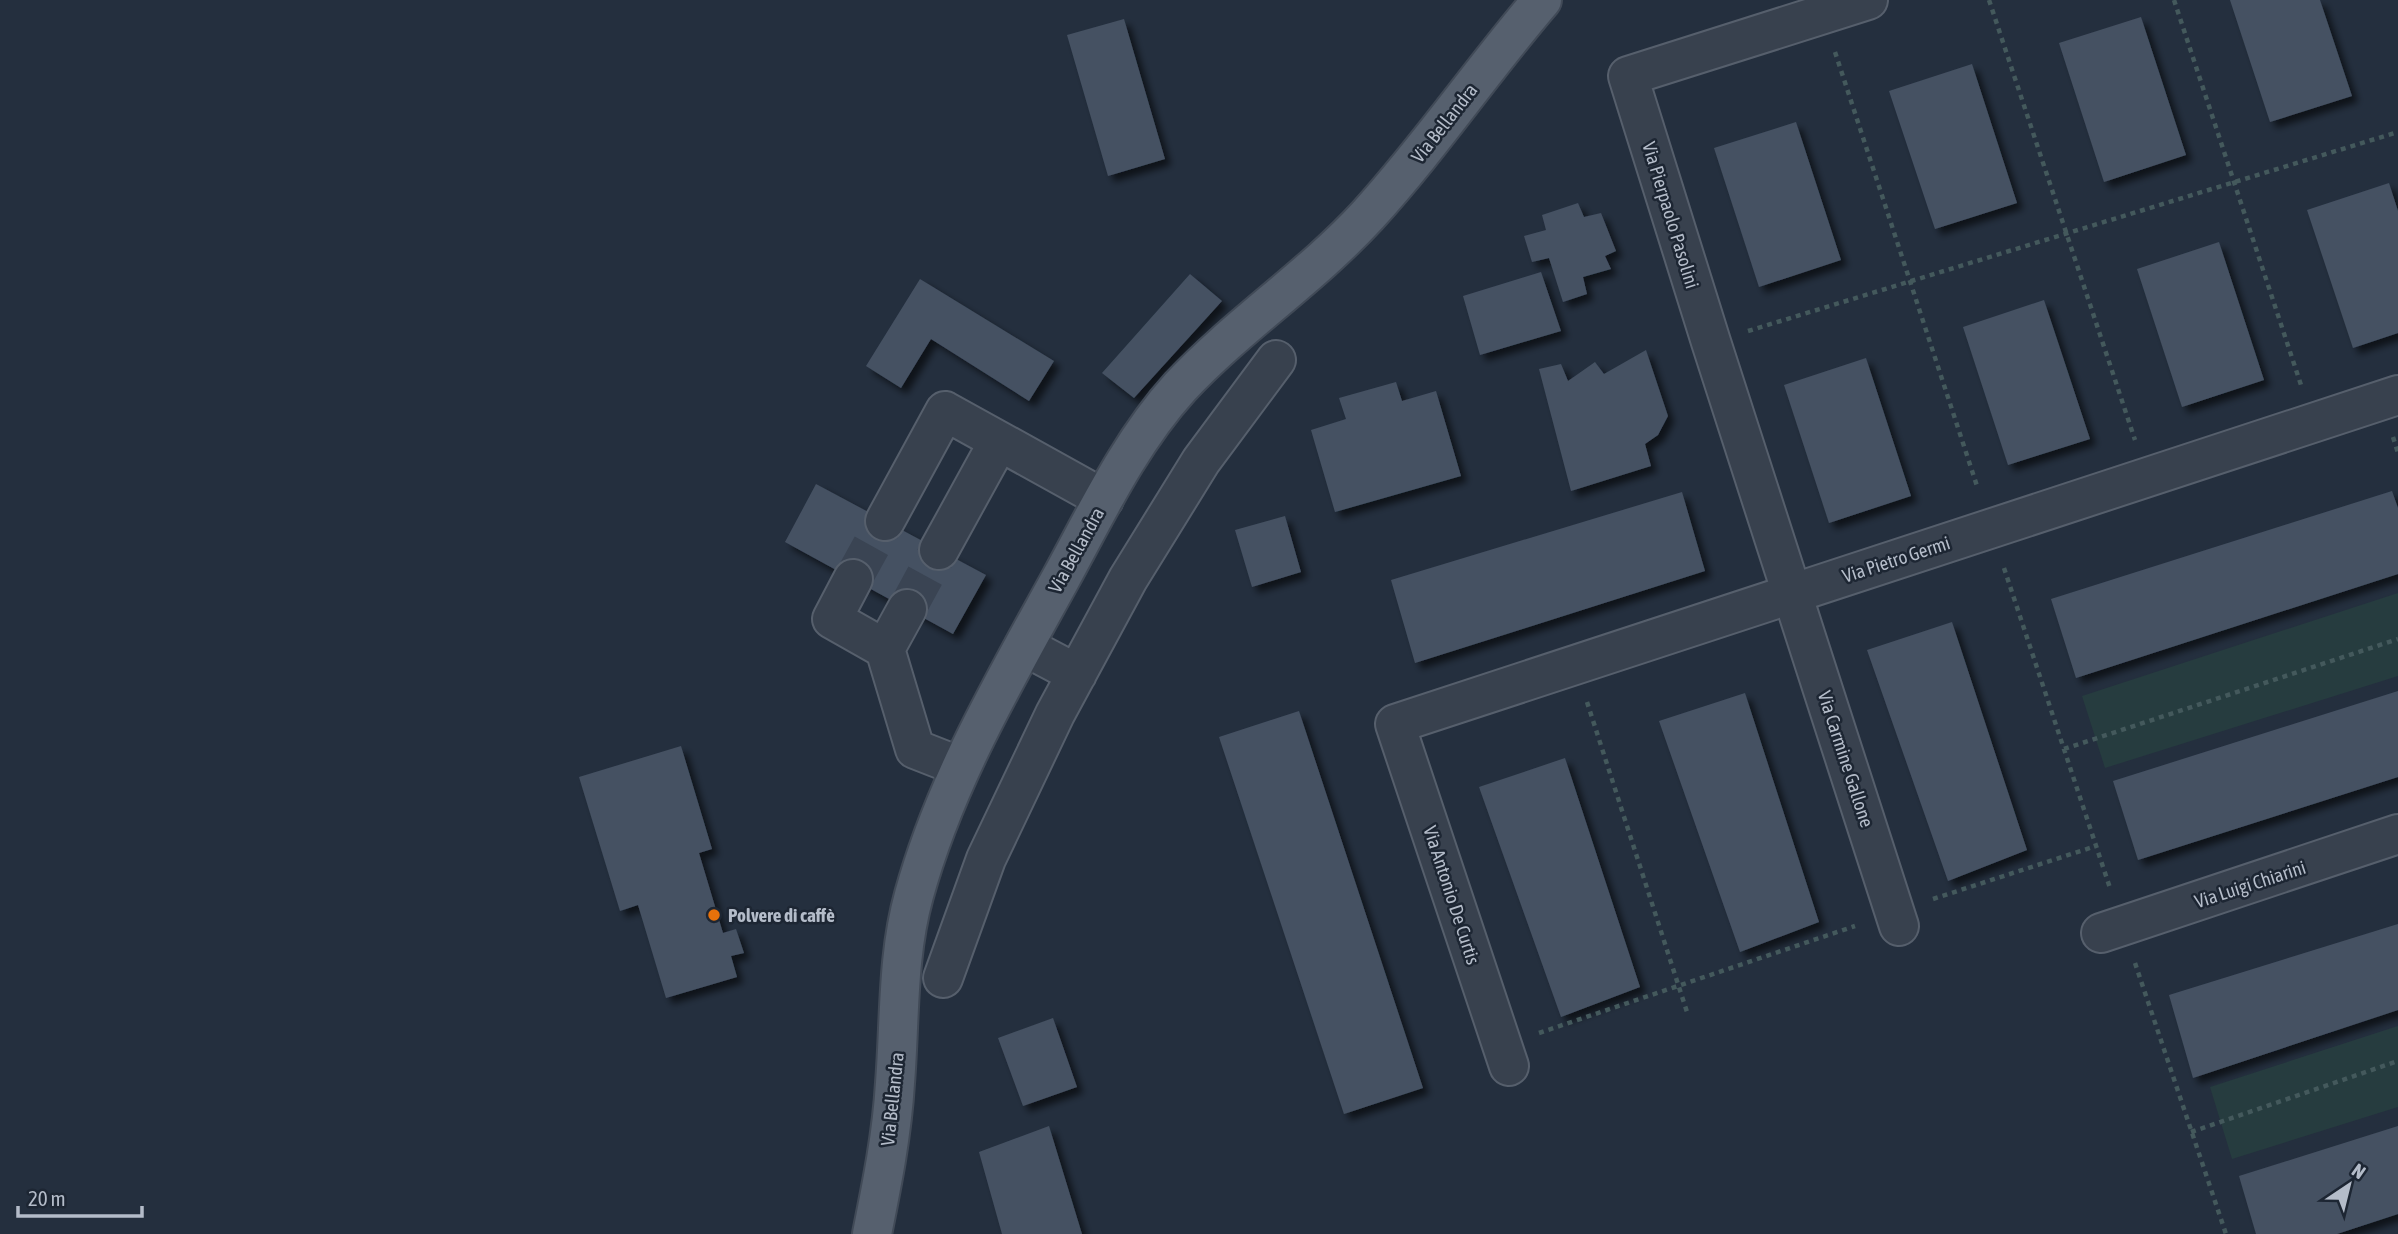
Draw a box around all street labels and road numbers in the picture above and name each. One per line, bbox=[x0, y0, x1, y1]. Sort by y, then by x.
street label: Via Bellandra bbox=[1406, 79, 1482, 167]
street label: Via Pierpaolo Pasolini bbox=[1638, 139, 1704, 291]
street label: Via Bellandra bbox=[1044, 504, 1108, 596]
street label: Via Pietro Germi bbox=[1839, 531, 1953, 587]
street label: Via Carmine Gallone bbox=[1814, 688, 1878, 830]
street label: Via Antonio De Curtis bbox=[1419, 823, 1485, 967]
street label: Via Luigi Chiarini bbox=[2192, 856, 2308, 912]
street label: Via Bellandra bbox=[876, 1051, 908, 1147]

